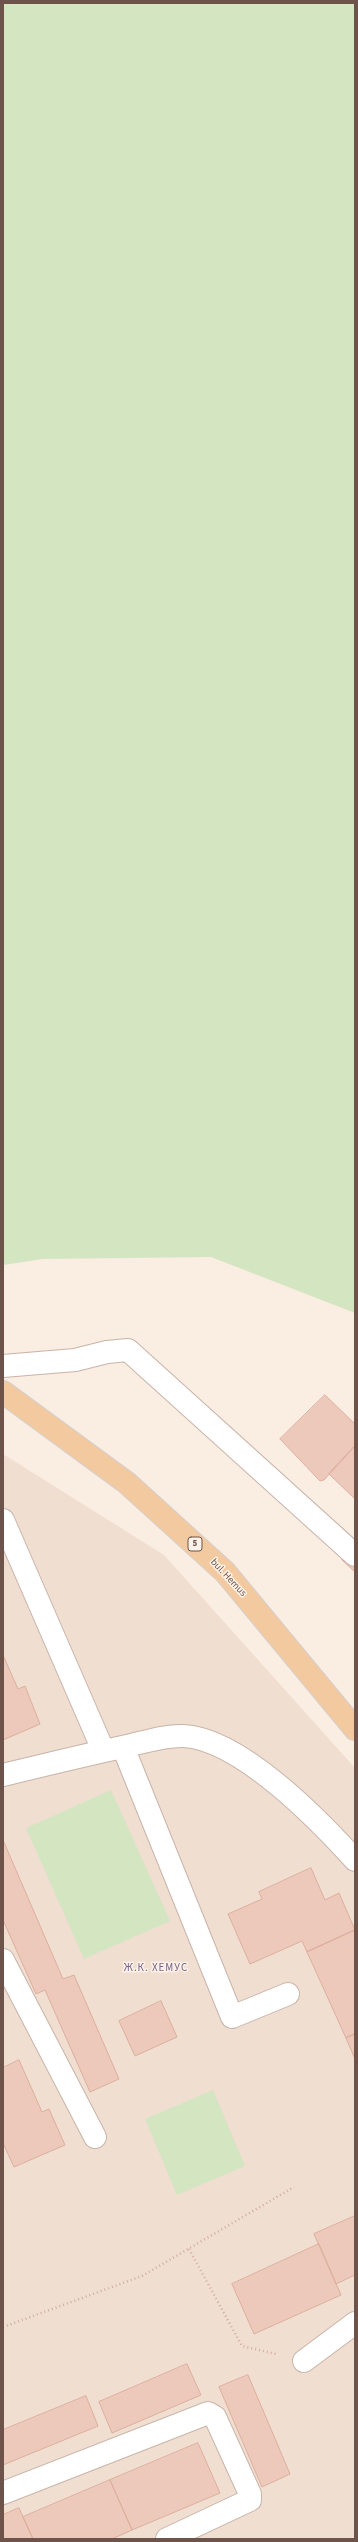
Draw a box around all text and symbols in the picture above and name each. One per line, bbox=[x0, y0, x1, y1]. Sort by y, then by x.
road number: 5 bbox=[188, 1537, 202, 1551]
street label: bul. Hemus bbox=[207, 1557, 249, 1599]
district label: Ж.К. ХЕМУС bbox=[124, 1962, 188, 1976]

